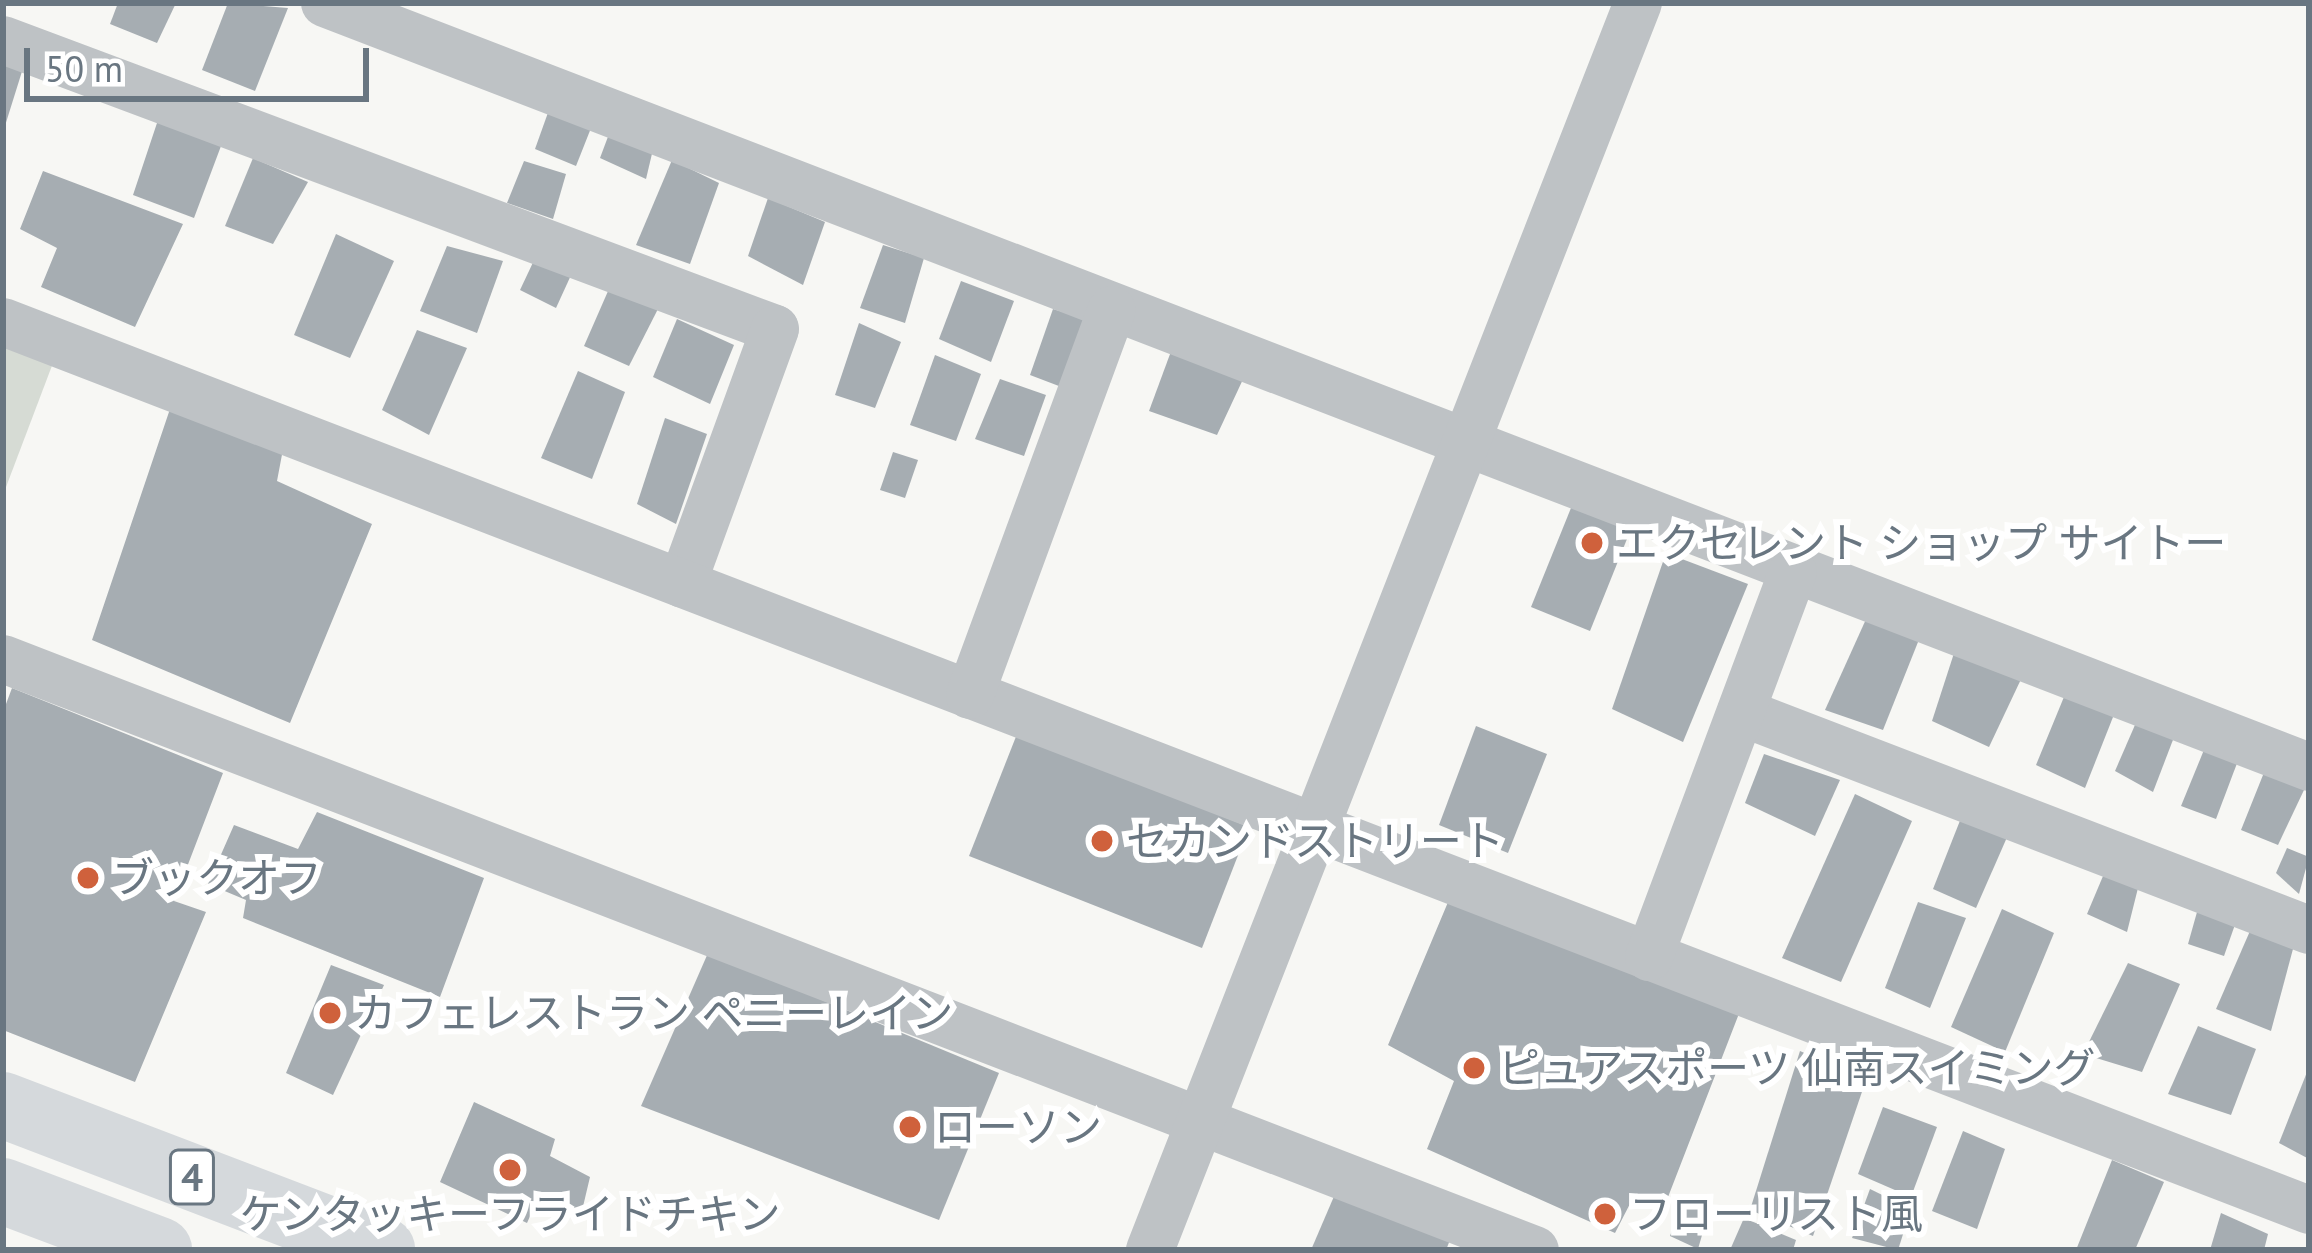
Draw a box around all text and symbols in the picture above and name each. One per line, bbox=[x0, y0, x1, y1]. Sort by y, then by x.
scale bar bbox=[30, 24, 375, 98]
text: 50 m bbox=[45, 45, 123, 92]
place label: エクセレント ショップ サイトー bbox=[1616, 518, 2226, 568]
marker: エクセレント ショップ サイトー bbox=[1579, 530, 1605, 556]
place label: セカンドストリート bbox=[1126, 816, 1504, 866]
marker: セカンドストリート bbox=[1089, 828, 1115, 854]
place label: ブックオフ bbox=[112, 853, 322, 903]
marker: ブックオフ bbox=[75, 865, 101, 891]
place label: カフェレストラン ペニーレイン bbox=[354, 988, 953, 1038]
marker: カフェレストラン ペニーレイン bbox=[317, 1000, 343, 1026]
place label: ピュアスポーツ 仙南スイミング bbox=[1498, 1043, 2097, 1093]
marker: ピュアスポーツ 仙南スイミング bbox=[1461, 1055, 1487, 1081]
place label: ローソン bbox=[934, 1102, 1102, 1152]
marker: ローソン bbox=[897, 1114, 923, 1140]
road number: 4 bbox=[168, 1144, 216, 1210]
marker: ケンタッキーフライドチキン bbox=[497, 1157, 523, 1183]
place label: ケンタッキーフライドチキン bbox=[237, 1189, 783, 1239]
place label: フローリスト風 bbox=[1629, 1189, 1923, 1239]
marker: フローリスト風 bbox=[1592, 1201, 1618, 1227]

